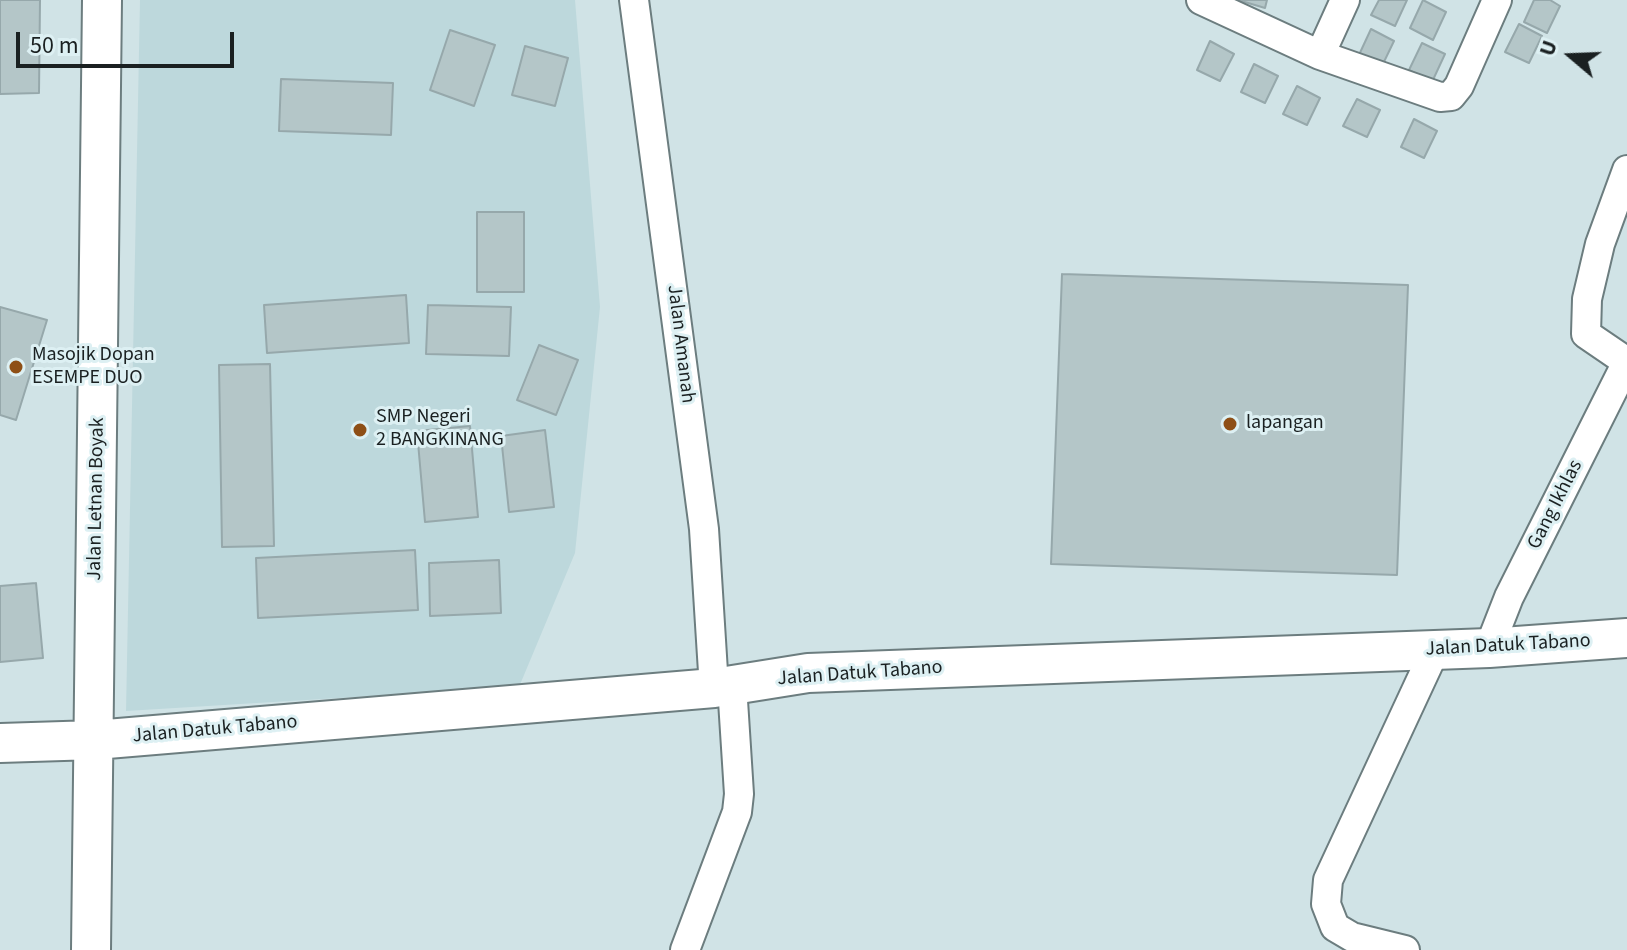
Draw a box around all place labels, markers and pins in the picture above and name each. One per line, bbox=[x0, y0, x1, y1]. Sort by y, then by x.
place label: Masojik Dopan ESEMPE DUO bbox=[32, 344, 155, 391]
marker: Masojik Dopan ESEMPE DUO bbox=[7, 358, 25, 376]
place label: SMP Negeri 2 BANGKINANG bbox=[376, 406, 504, 453]
place label: lapangan bbox=[1246, 412, 1324, 436]
marker: lapangan bbox=[1221, 415, 1239, 433]
marker: SMP Negeri 2 BANGKINANG bbox=[351, 421, 369, 439]

